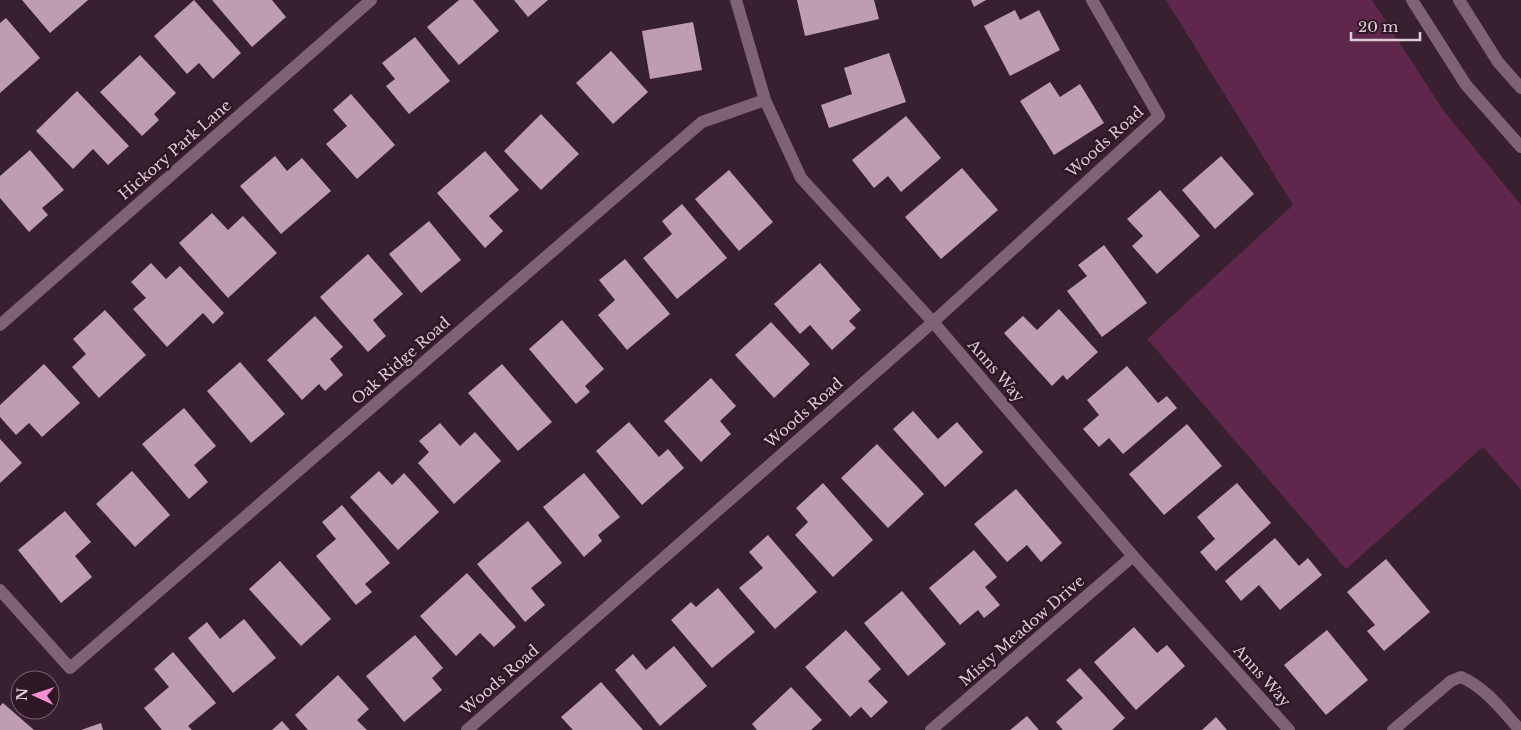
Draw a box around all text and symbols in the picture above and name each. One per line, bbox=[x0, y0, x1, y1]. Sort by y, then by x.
scale bar bbox=[1351, 10, 1420, 42]
text: 20 m bbox=[1358, 17, 1398, 36]
street label: Hickory Park Lane bbox=[114, 95, 235, 204]
street label: Woods Road bbox=[1061, 102, 1147, 182]
street label: Oak Ridge Road bbox=[347, 313, 454, 409]
street label: Anns Way bbox=[963, 335, 1029, 406]
street label: Woods Road bbox=[760, 374, 847, 452]
street label: Misty Meadow Drive bbox=[955, 571, 1088, 690]
street label: Anns Way bbox=[1229, 640, 1295, 711]
street label: Woods Road bbox=[456, 641, 543, 719]
north arrow bbox=[10, 670, 60, 720]
text: N bbox=[13, 687, 31, 701]

